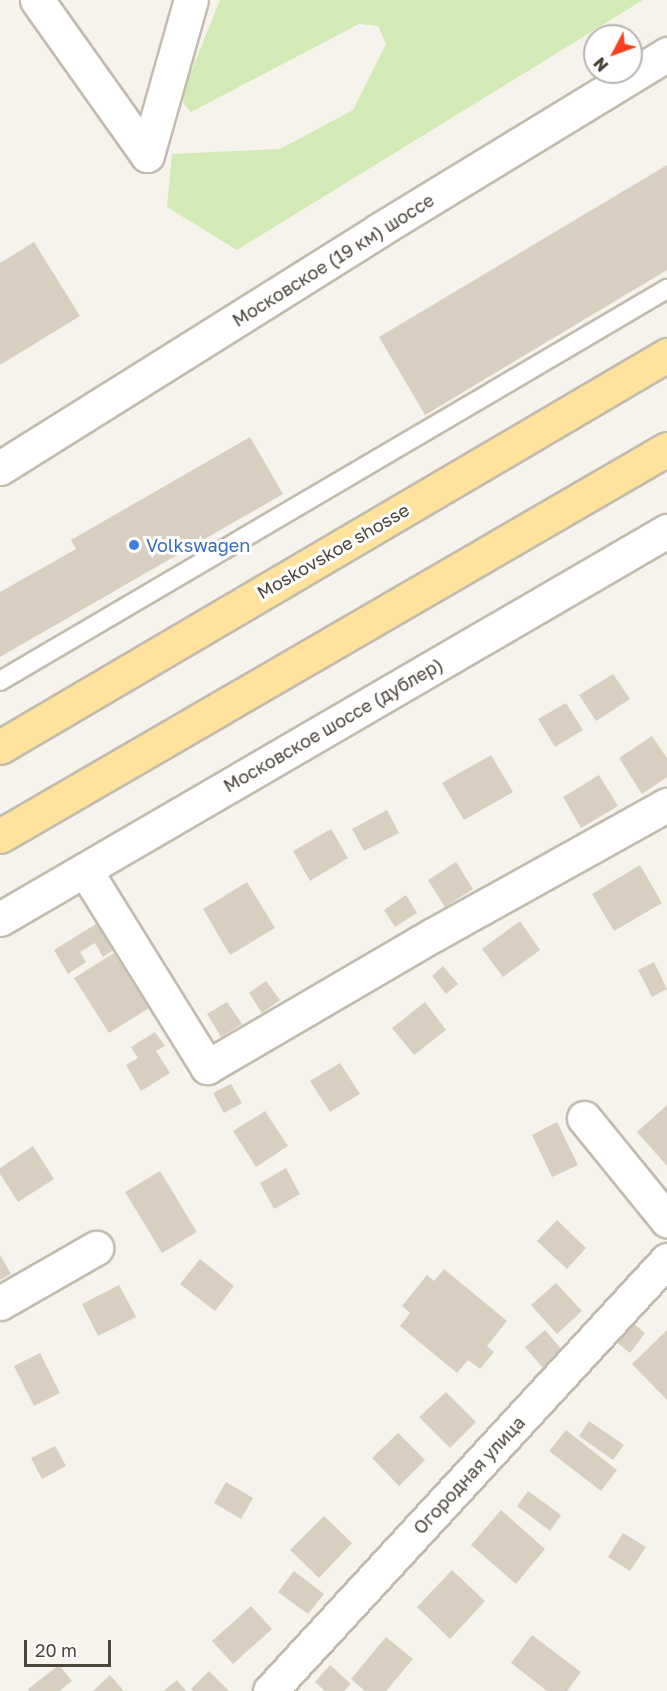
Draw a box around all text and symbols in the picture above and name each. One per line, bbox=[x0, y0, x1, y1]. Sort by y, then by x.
north arrow bbox=[583, 24, 643, 84]
text: N bbox=[589, 53, 612, 76]
street label: Московское (19 км) шоссе bbox=[228, 189, 438, 331]
street label: Moskovskoe shosse bbox=[253, 499, 413, 603]
place label: Volkswagen bbox=[146, 534, 250, 556]
marker: Volkswagen bbox=[127, 538, 141, 552]
street label: Московское шоссе (дублер) bbox=[220, 653, 446, 797]
street label: Огородная улица bbox=[409, 1412, 529, 1538]
scale bar bbox=[27, 1628, 114, 1666]
text: 20 m bbox=[35, 1639, 77, 1661]

